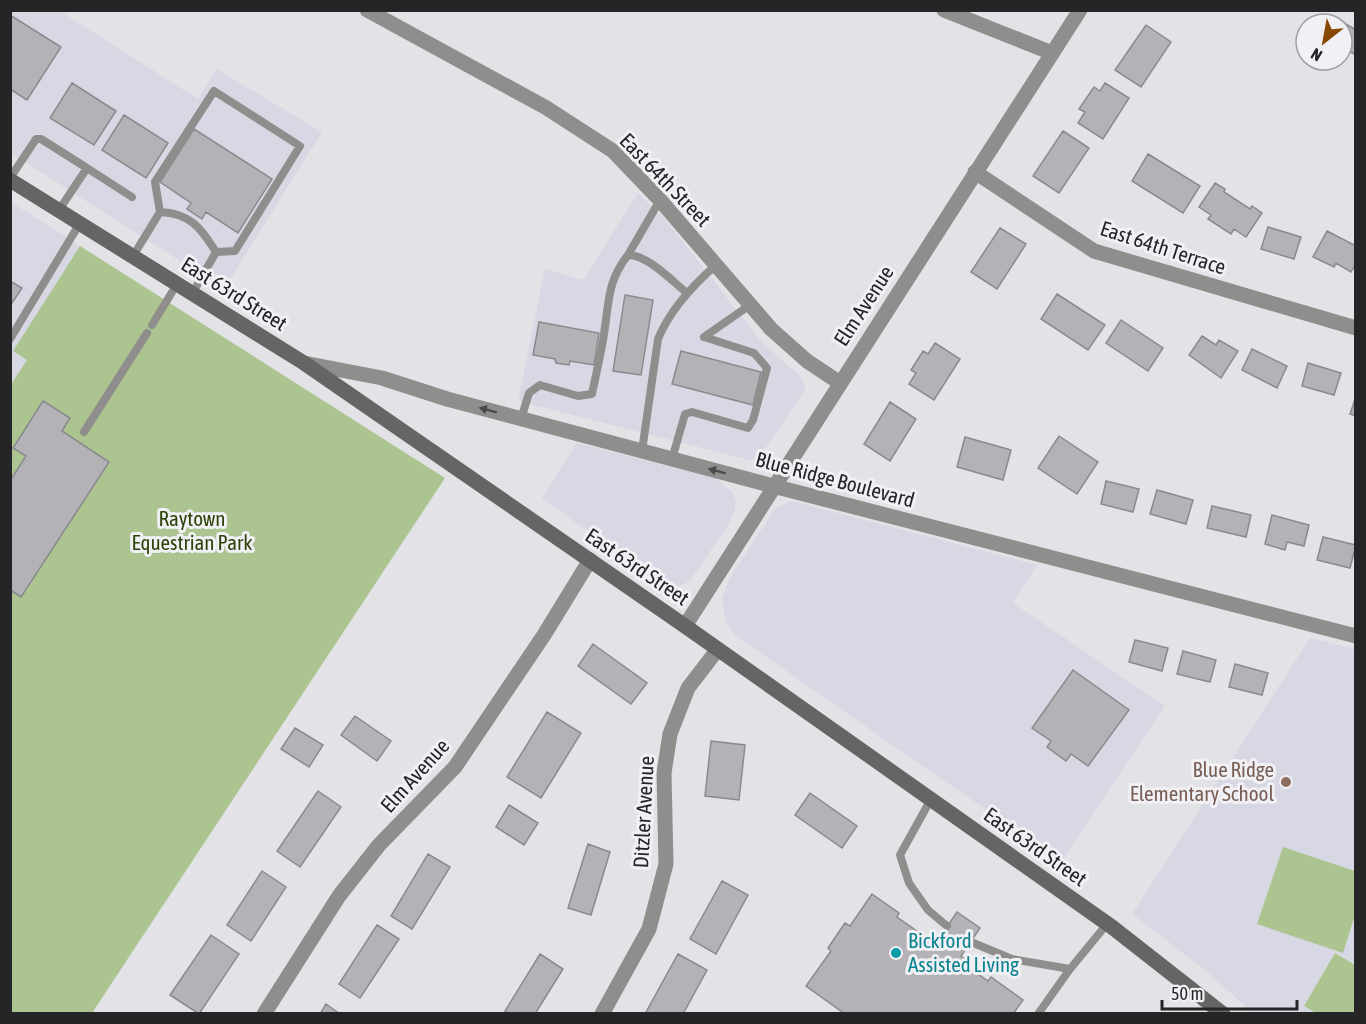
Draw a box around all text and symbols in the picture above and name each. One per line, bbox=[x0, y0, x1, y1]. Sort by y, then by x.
north arrow bbox=[1294, 12, 1354, 72]
text: N bbox=[1308, 45, 1325, 65]
street label: East 64th Street bbox=[615, 128, 716, 231]
street label: East 64th Terrace bbox=[1098, 215, 1229, 279]
street label: East 63rd Street bbox=[177, 251, 292, 335]
street label: Elm Avenue bbox=[828, 261, 898, 350]
one-way arrow bbox=[479, 405, 497, 414]
street label: Blue Ridge Boulevard bbox=[753, 446, 917, 512]
one-way arrow bbox=[708, 465, 726, 475]
park label: Raytown Equestrian Park bbox=[132, 506, 252, 554]
street label: East 63rd Street bbox=[581, 523, 694, 610]
street label: Elm Avenue bbox=[375, 734, 453, 817]
street label: Ditzler Avenue bbox=[628, 755, 658, 869]
place label: Blue Ridge Elementary School bbox=[1130, 757, 1274, 805]
marker: Blue Ridge Elementary School bbox=[1279, 775, 1293, 789]
street label: East 63rd Street bbox=[980, 802, 1092, 890]
place label: Bickford Assisted Living bbox=[908, 928, 1019, 976]
marker: Bickford Assisted Living bbox=[889, 946, 903, 960]
scale bar bbox=[1162, 973, 1297, 1011]
text: 50 m bbox=[1171, 983, 1203, 1004]

